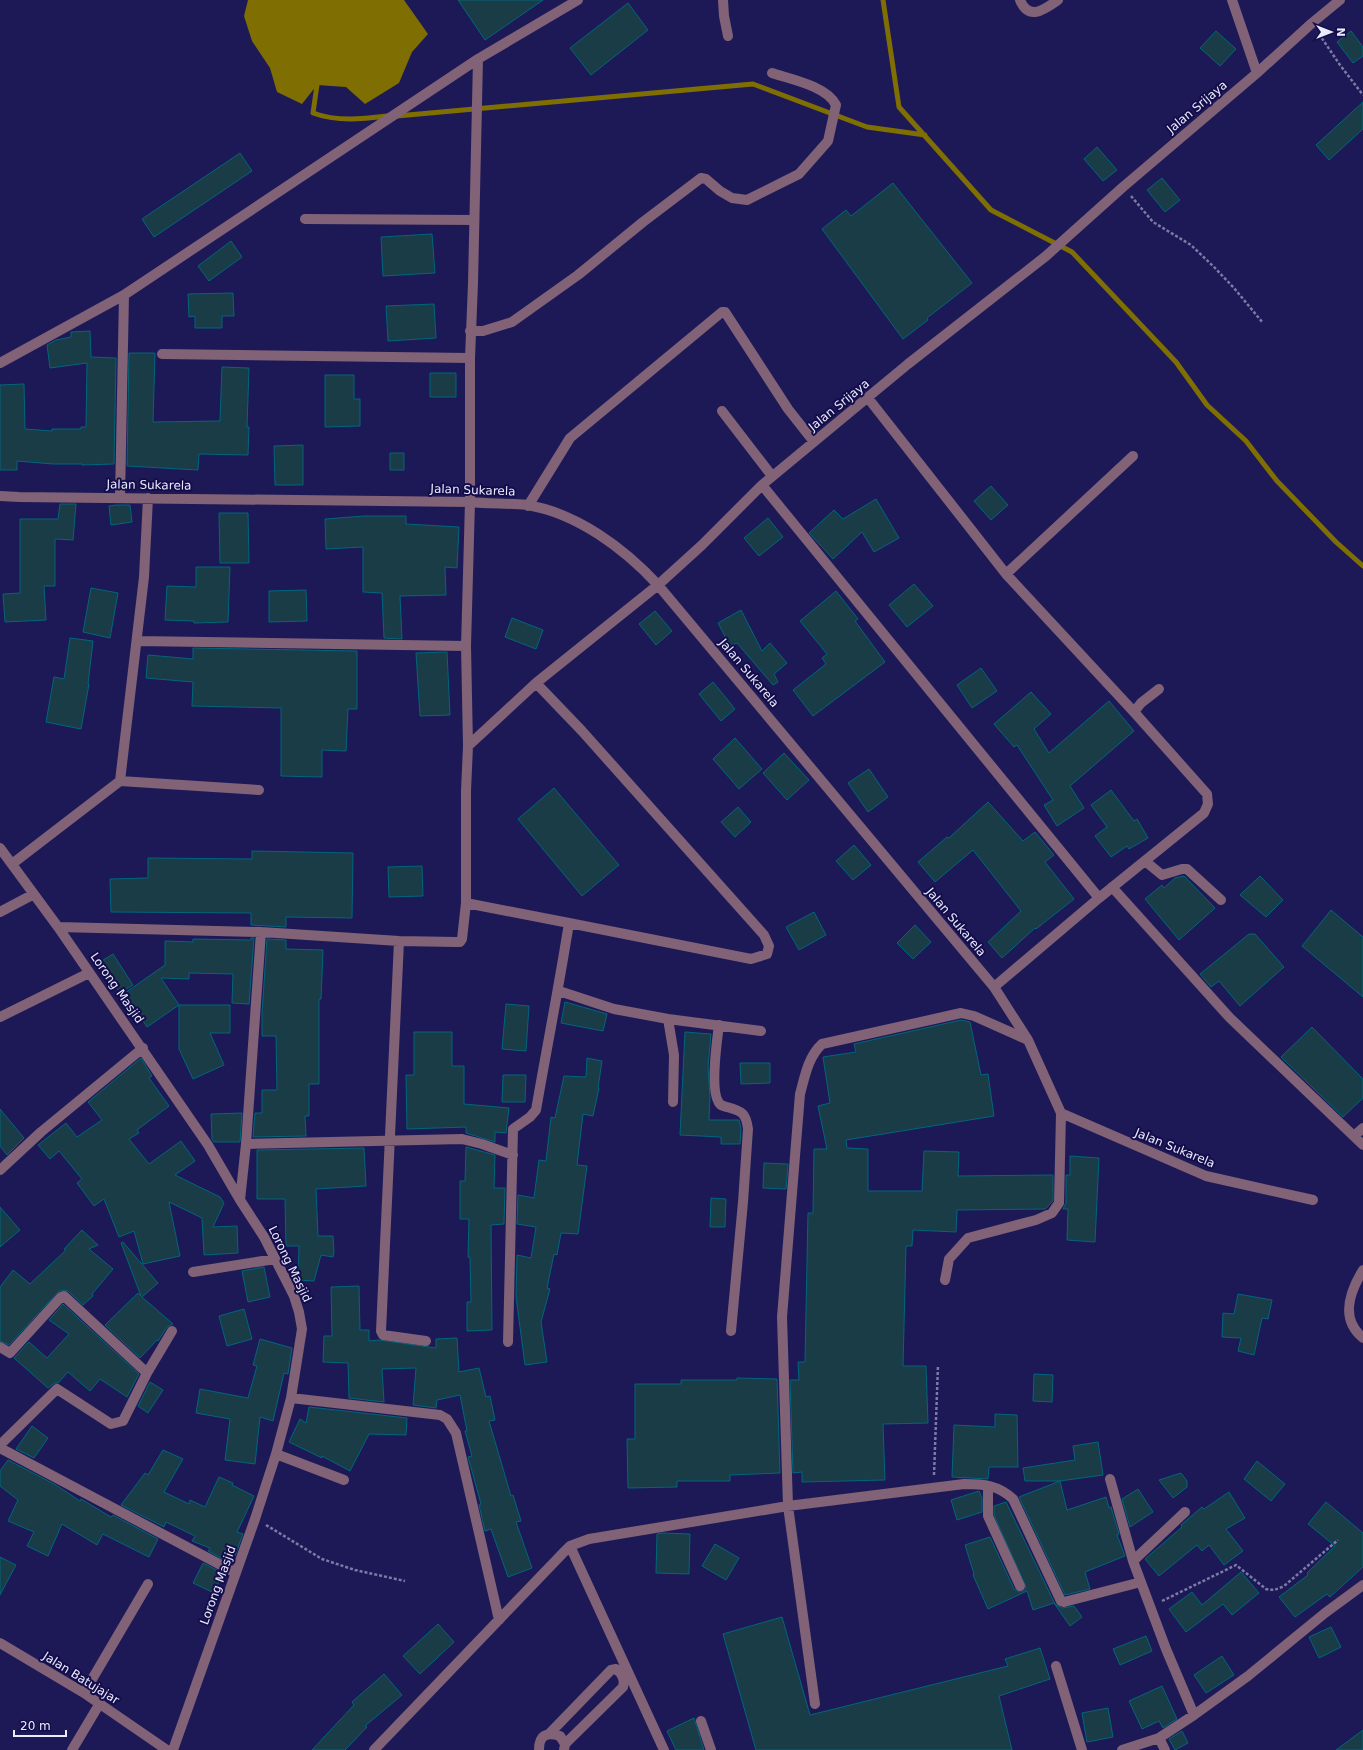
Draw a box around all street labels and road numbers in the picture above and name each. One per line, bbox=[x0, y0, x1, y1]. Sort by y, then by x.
street label: Jalan Srijaya bbox=[1163, 78, 1230, 137]
street label: Jalan Srijaya bbox=[805, 376, 872, 434]
street label: Jalan Sukarela bbox=[105, 477, 192, 493]
street label: Jalan Sukarela bbox=[429, 481, 516, 498]
street label: Jalan Sukarela bbox=[716, 635, 782, 710]
street label: Jalan Sukarela bbox=[923, 884, 989, 959]
street label: Lorong Masjid bbox=[87, 950, 147, 1026]
street label: Jalan Sukarela bbox=[1132, 1125, 1217, 1170]
street label: Lorong Masjid bbox=[265, 1224, 315, 1304]
street label: Lorong Masjid bbox=[197, 1544, 239, 1626]
street label: Jalan Batujajar bbox=[39, 1648, 122, 1707]

